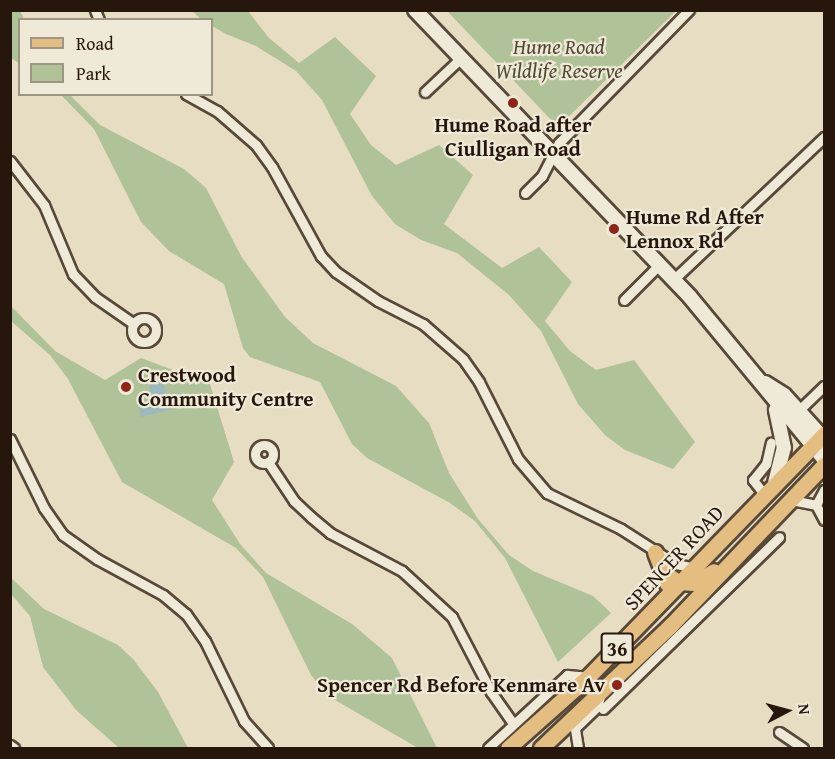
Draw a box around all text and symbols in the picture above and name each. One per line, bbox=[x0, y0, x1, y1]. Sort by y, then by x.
legend bbox=[18, 18, 213, 96]
text: Road bbox=[76, 30, 114, 57]
park label: Hume Road Wildlife Reserve bbox=[495, 34, 623, 84]
text: Park bbox=[76, 60, 111, 87]
marker: Hume Road after Ciulligan Road bbox=[506, 96, 520, 110]
place label: Hume Road after Ciulligan Road bbox=[434, 112, 592, 162]
place label: Hume Rd After Lennox Rd bbox=[626, 204, 764, 254]
marker: Hume Rd After Lennox Rd bbox=[607, 222, 621, 236]
place label: Crestwood Community Centre bbox=[138, 362, 314, 412]
marker: Crestwood Community Centre bbox=[119, 380, 133, 394]
street label: SPENCER ROAD bbox=[619, 500, 729, 616]
road number: 36 bbox=[600, 631, 634, 665]
place label: Spencer Rd Before Kenmare Av bbox=[317, 672, 605, 698]
marker: Spencer Rd Before Kenmare Av bbox=[610, 678, 624, 692]
north arrow bbox=[757, 681, 817, 741]
text: N bbox=[792, 703, 817, 716]

